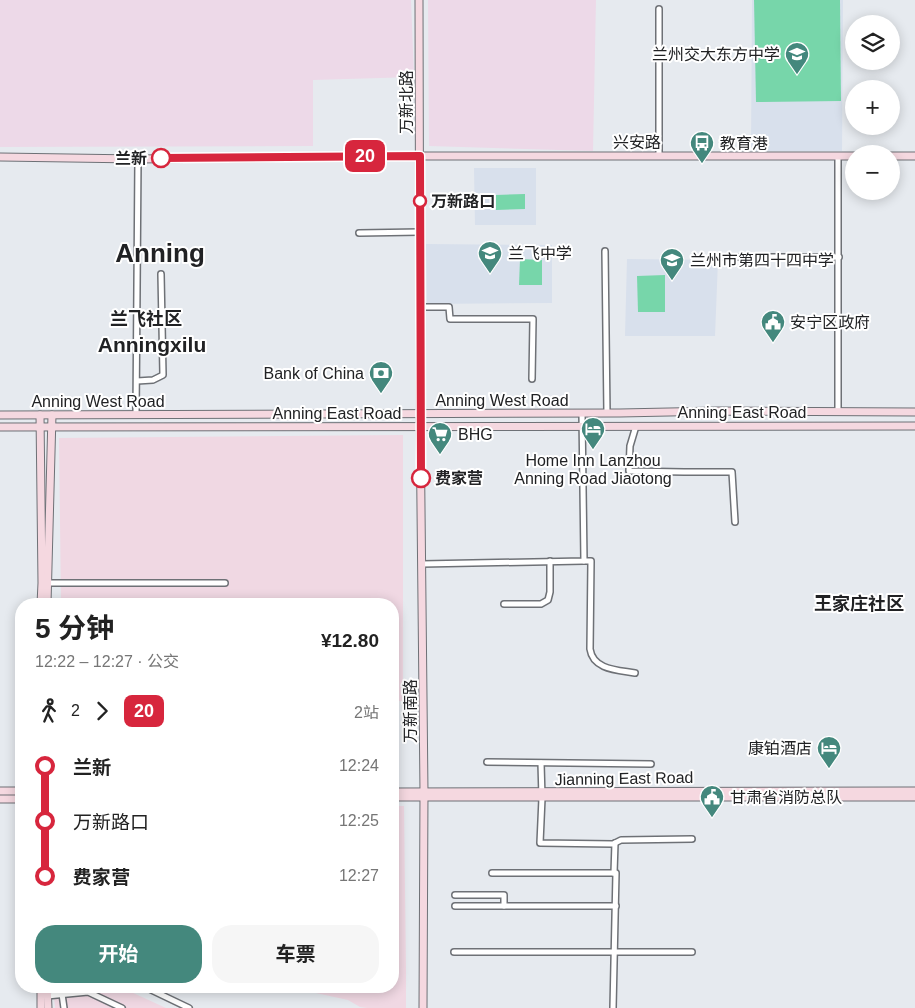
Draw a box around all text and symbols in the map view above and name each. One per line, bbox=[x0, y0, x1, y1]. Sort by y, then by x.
map controls bbox=[845, 15, 900, 200]
button: layers bbox=[845, 15, 900, 70]
school or university icon: 兰州交大东方中学 bbox=[784, 41, 810, 75]
place label: 兰州交大东方中学 bbox=[652, 46, 780, 63]
street label: 万新北路 bbox=[398, 70, 415, 134]
button: + bbox=[845, 80, 900, 135]
bus stop icon: 教育港 bbox=[689, 130, 715, 164]
street label: 兴安路 bbox=[613, 134, 661, 151]
place label: 教育港 bbox=[720, 135, 768, 152]
line badge: 20 bbox=[342, 140, 388, 172]
button: − bbox=[845, 145, 900, 200]
text: 20 bbox=[355, 146, 375, 166]
marker: 兰新 bbox=[151, 148, 171, 168]
place label: 兰新 bbox=[115, 150, 147, 167]
place label: 万新路口 bbox=[431, 193, 495, 210]
marker: 万新路口 bbox=[413, 194, 427, 208]
district label: Anning bbox=[115, 238, 205, 268]
school or university icon: 兰飞中学 bbox=[477, 240, 503, 274]
place label: 兰飞中学 bbox=[508, 245, 572, 262]
school or university icon: 兰州市第四十四中学 bbox=[659, 247, 685, 281]
place label: 兰州市第四十四中学 bbox=[690, 252, 834, 269]
district label: 兰飞社区 bbox=[110, 309, 182, 329]
public building icon: 安宁区政府 bbox=[760, 309, 786, 343]
place label: 安宁区政府 bbox=[790, 314, 870, 331]
district label: Anningxilu bbox=[98, 333, 206, 356]
bank icon: Bank of China bbox=[368, 360, 394, 394]
place label: Bank of China bbox=[263, 365, 364, 382]
street label: Anning West Road bbox=[435, 392, 569, 409]
street label: Anning West Road bbox=[31, 393, 165, 410]
street label: Anning East Road bbox=[678, 404, 806, 421]
street label: Anning East Road bbox=[273, 405, 401, 422]
hotel icon: Home Inn Lanzhou Anning Road Jiaotong bbox=[580, 416, 606, 450]
supermarket icon: BHG bbox=[427, 421, 453, 455]
place label: BHG bbox=[458, 426, 493, 443]
place label: Home Inn Lanzhou Anning Road Jiaotong bbox=[514, 452, 672, 487]
marker: 费家营 bbox=[411, 468, 431, 488]
place label: 费家营 bbox=[435, 470, 483, 487]
district label: 王家庄社区 bbox=[814, 594, 904, 614]
text: 5 分钟 bbox=[35, 613, 114, 644]
text: ¥12.80 bbox=[321, 630, 379, 651]
text: 12:22 – 12:27 · 公交 bbox=[35, 653, 179, 670]
street label: 万新南路 bbox=[402, 679, 419, 743]
icon: walk bbox=[35, 697, 63, 725]
icon: forward bbox=[88, 697, 116, 725]
text: 20 bbox=[134, 701, 154, 721]
text: 2 bbox=[71, 702, 80, 719]
text: 2站 bbox=[354, 704, 379, 721]
hotel icon: 康铂酒店 bbox=[816, 735, 842, 769]
place label: 康铂酒店 bbox=[748, 740, 812, 757]
text: 兰新 bbox=[73, 757, 111, 778]
text: 12:24 bbox=[339, 757, 379, 774]
street label: Jianning East Road bbox=[554, 769, 694, 788]
public building icon: 甘肃省消防总队 bbox=[699, 784, 725, 818]
place label: 甘肃省消防总队 bbox=[730, 789, 842, 806]
text: 万新路口 bbox=[73, 812, 149, 833]
text: 12:25 bbox=[339, 812, 379, 829]
text: 费家营 bbox=[73, 867, 130, 888]
text: 12:27 bbox=[339, 867, 379, 884]
button: 开始 bbox=[35, 925, 202, 983]
button: 车票 bbox=[212, 925, 379, 983]

